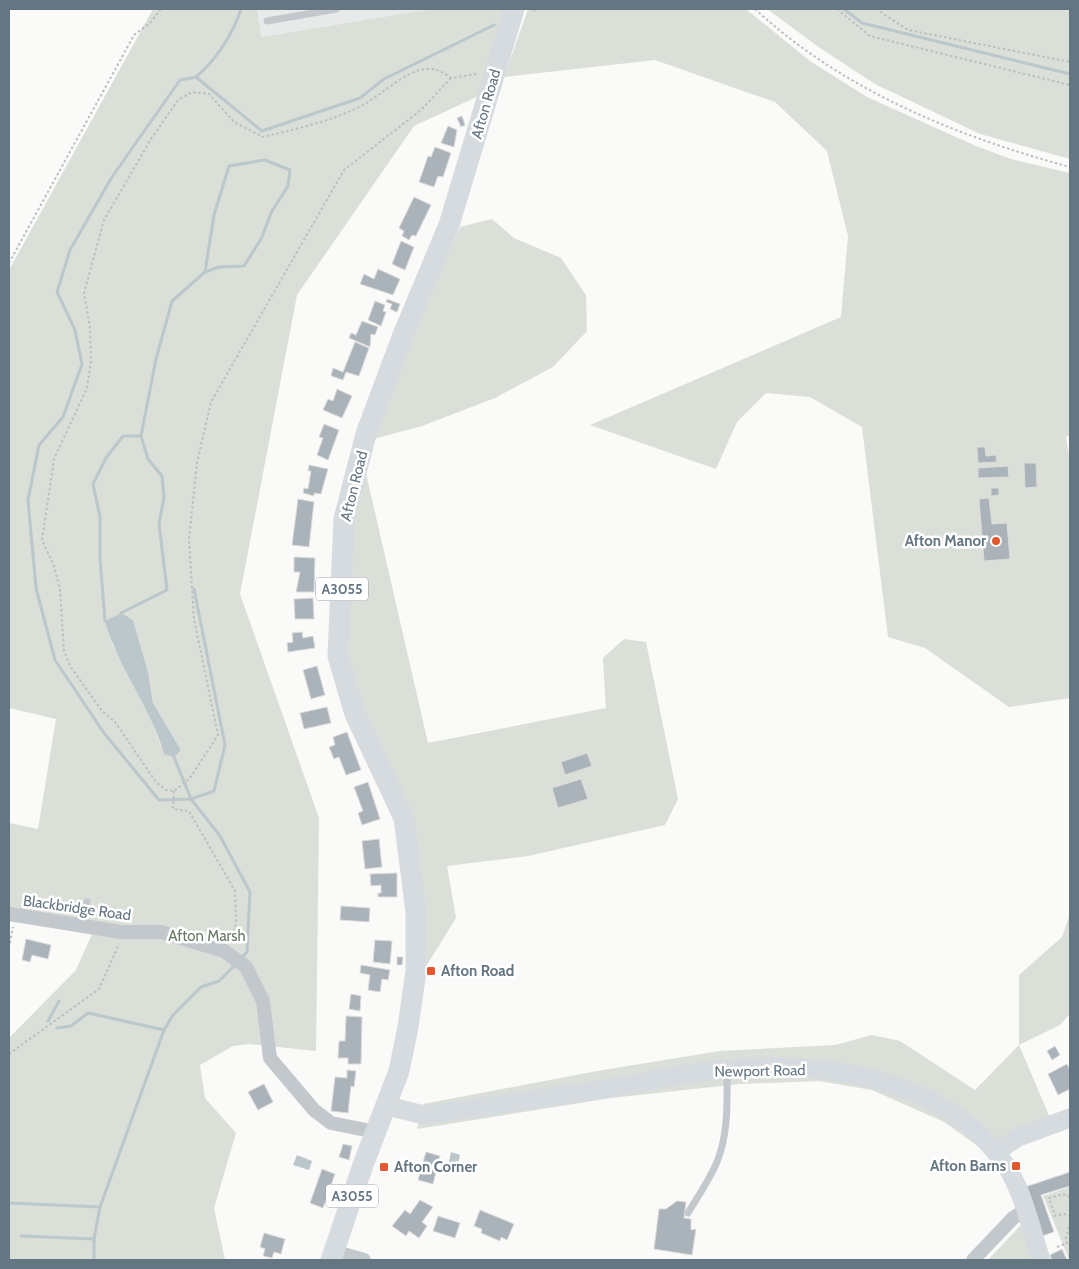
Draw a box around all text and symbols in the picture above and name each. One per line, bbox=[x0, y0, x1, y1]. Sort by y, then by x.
street label: Afton Road bbox=[467, 67, 505, 141]
street label: Afton Road bbox=[337, 449, 371, 523]
place label: Afton Manor bbox=[905, 532, 986, 550]
marker: Afton Manor bbox=[990, 535, 1002, 547]
road number: A3055 bbox=[316, 578, 368, 600]
street label: Blackbridge Road bbox=[22, 892, 132, 924]
park label: Afton Marsh bbox=[168, 927, 246, 945]
place label: Afton Road bbox=[441, 962, 514, 980]
marker: Afton Road bbox=[425, 965, 437, 977]
street label: Newport Road bbox=[714, 1061, 806, 1081]
place label: Afton Barns bbox=[930, 1157, 1006, 1175]
place label: Afton Corner bbox=[394, 1158, 477, 1176]
marker: Afton Barns bbox=[1010, 1160, 1022, 1172]
marker: Afton Corner bbox=[378, 1161, 390, 1173]
road number: A3055 bbox=[326, 1184, 378, 1208]

